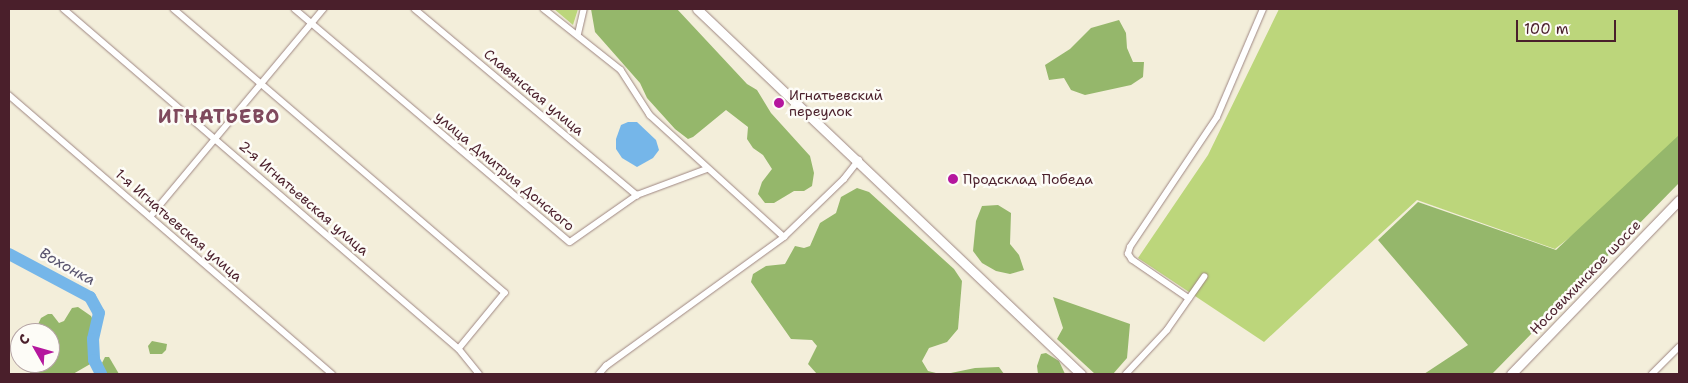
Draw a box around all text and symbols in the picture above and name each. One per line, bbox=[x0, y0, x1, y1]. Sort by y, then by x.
scale bar bbox=[1518, 10, 1618, 42]
text: 100 m bbox=[1524, 19, 1569, 39]
street label: Славянская улица bbox=[480, 45, 588, 139]
place label: Игнатьевский переулок bbox=[789, 87, 883, 120]
marker: Игнатьевский переулок bbox=[773, 97, 785, 109]
district label: ИГНАТЬЕВО bbox=[157, 106, 281, 128]
street label: улица Дмитрия Донского bbox=[432, 108, 578, 234]
street label: 2-я Игнатьевская улица bbox=[236, 137, 372, 259]
street label: 1-я Игнатьевская улица bbox=[112, 165, 246, 285]
place label: Продсклад Победа bbox=[963, 171, 1093, 187]
marker: Продсклад Победа bbox=[947, 173, 959, 185]
street label: Носовихинское шоссе bbox=[1526, 216, 1644, 338]
water label: Вохонка bbox=[36, 244, 98, 290]
north arrow bbox=[10, 323, 60, 373]
text: С bbox=[14, 330, 34, 348]

